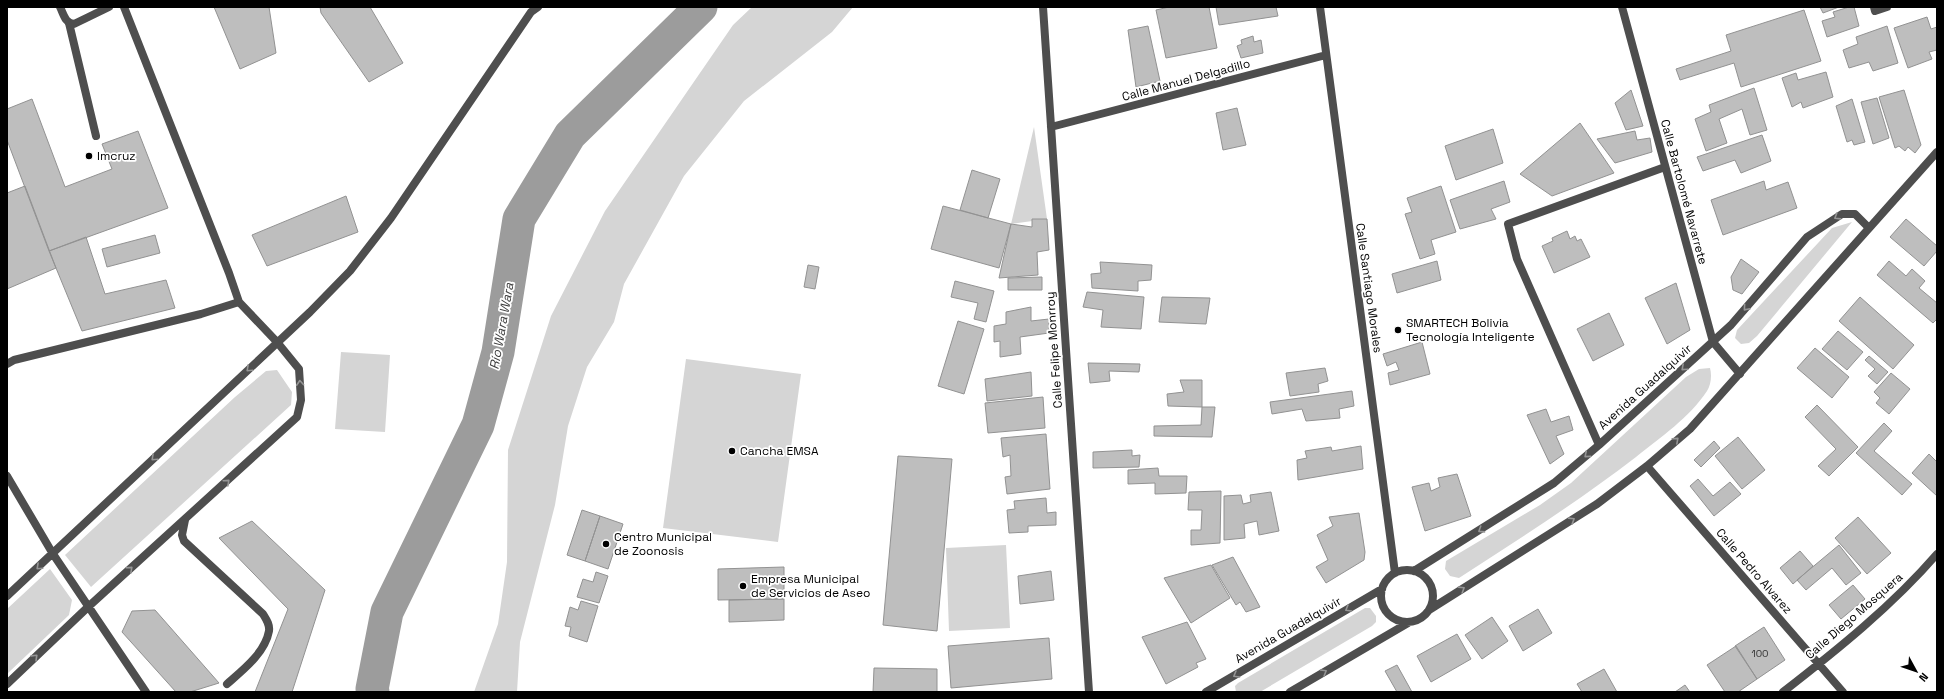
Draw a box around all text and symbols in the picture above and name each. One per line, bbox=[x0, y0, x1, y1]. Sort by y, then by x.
street label: Calle Manuel Delgadillo bbox=[1120, 55, 1252, 105]
street label: Calle Bartolomé Navarrete bbox=[1657, 118, 1711, 266]
place label: Imcruz bbox=[97, 148, 136, 164]
marker: Imcruz bbox=[84, 151, 94, 161]
one-way arrow bbox=[1834, 213, 1841, 220]
street label: Calle Santiago Morales bbox=[1352, 222, 1386, 354]
water label: Río Wara Wara bbox=[486, 281, 518, 371]
street label: Calle Felipe Monrroy bbox=[1042, 291, 1066, 409]
one-way arrow bbox=[1743, 303, 1750, 311]
place label: SMARTECH Bolivia Tecnología Inteligente bbox=[1406, 315, 1535, 345]
marker: SMARTECH Bolivia Tecnología Inteligente bbox=[1393, 325, 1403, 335]
street label: Avenida Guadalquivir bbox=[1595, 341, 1695, 433]
one-way arrow bbox=[246, 364, 254, 372]
one-way arrow bbox=[1681, 364, 1689, 371]
one-way arrow bbox=[296, 380, 305, 386]
one-way arrow bbox=[1671, 438, 1679, 445]
place label: Cancha EMSA bbox=[740, 443, 819, 459]
marker: Cancha EMSA bbox=[727, 446, 737, 456]
one-way arrow bbox=[1584, 451, 1592, 458]
one-way arrow bbox=[151, 453, 159, 461]
one-way arrow bbox=[222, 479, 230, 486]
one-way arrow bbox=[1567, 518, 1574, 525]
one-way arrow bbox=[1478, 525, 1485, 533]
street label: Calle Pedro Alvarez bbox=[1712, 525, 1796, 617]
place label: Centro Municipal de Zoonosis bbox=[614, 529, 712, 559]
marker: Centro Municipal de Zoonosis bbox=[601, 539, 611, 549]
one-way arrow bbox=[36, 562, 44, 569]
one-way arrow bbox=[126, 567, 133, 574]
street label: Calle Diego Mosquera bbox=[1802, 569, 1906, 663]
place label: Empresa Municipal de Servicios de Aseo bbox=[751, 571, 870, 601]
marker: Empresa Municipal de Servicios de Aseo bbox=[738, 581, 748, 591]
one-way arrow bbox=[1458, 587, 1465, 594]
street label: Avenida Guadalquivir bbox=[1232, 593, 1344, 667]
one-way arrow bbox=[1345, 604, 1352, 611]
house number: 100 bbox=[1752, 647, 1769, 660]
north arrow bbox=[1896, 651, 1936, 691]
one-way arrow bbox=[30, 655, 38, 662]
one-way arrow bbox=[1233, 670, 1240, 677]
one-way arrow bbox=[1320, 670, 1327, 677]
text: N bbox=[1916, 670, 1931, 685]

